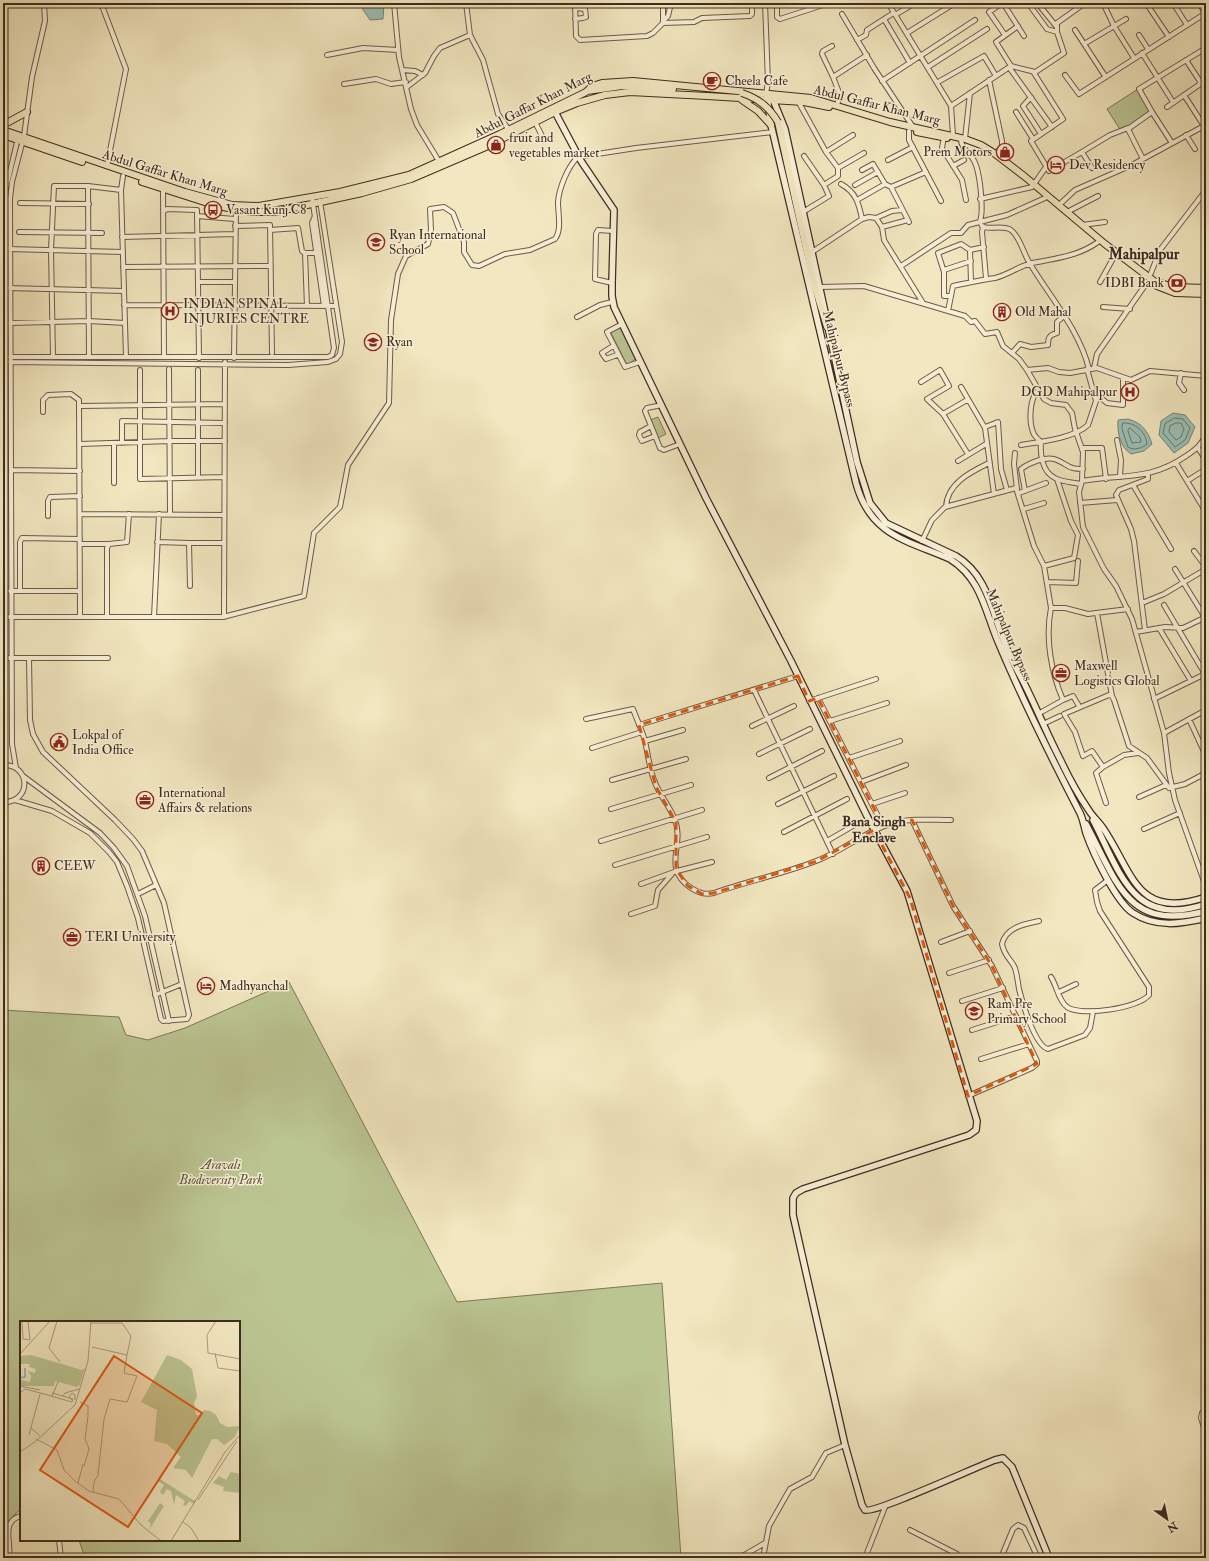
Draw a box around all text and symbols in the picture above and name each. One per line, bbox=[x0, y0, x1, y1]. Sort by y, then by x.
street label: Abdul Gaffar Khan Marg bbox=[470, 68, 595, 142]
cafe icon: Cheela Cafe bbox=[702, 71, 722, 91]
place label: Cheela Cafe bbox=[725, 73, 789, 89]
street label: Abdul Gaffar Khan Marg bbox=[811, 81, 943, 129]
place label: fruit and vegetables market bbox=[508, 130, 599, 161]
shop icon: fruit and vegetables market bbox=[486, 135, 506, 155]
shop icon: Prem Motors bbox=[995, 142, 1015, 162]
place label: Prem Motors bbox=[923, 144, 993, 160]
street label: Abdul Gaffar Khan Marg bbox=[99, 146, 230, 200]
hotel icon: Dev Residency bbox=[1046, 155, 1066, 175]
place label: Dev Residency bbox=[1069, 157, 1146, 174]
bus stop icon: Vasant Kunj C8 bbox=[203, 200, 223, 220]
place label: Vasant Kunj C8 bbox=[226, 202, 306, 218]
place label: Ryan International School bbox=[389, 227, 487, 258]
school or university icon: Ryan International School bbox=[366, 232, 386, 252]
district label: Mahipalpur bbox=[1108, 245, 1180, 265]
bank icon: IDBI Bank bbox=[1167, 273, 1187, 293]
place label: IDBI Bank bbox=[1105, 275, 1165, 291]
place label: INDIAN SPINAL INJURIES CENTRE bbox=[183, 296, 309, 327]
hospital icon: INDIAN SPINAL INJURIES CENTRE bbox=[160, 301, 180, 321]
building icon: Old Mahal bbox=[992, 302, 1012, 322]
place label: Old Mahal bbox=[1015, 304, 1072, 320]
street label: Mahipalpur Bypass bbox=[818, 309, 859, 410]
school or university icon: Ryan bbox=[363, 332, 383, 352]
place label: Ryan bbox=[386, 334, 413, 351]
hospital icon: DGD Mahipalpur bbox=[1120, 382, 1140, 402]
place label: DGD Mahipalpur bbox=[1021, 384, 1117, 401]
street label: Mahipalpur Bypass bbox=[981, 586, 1036, 685]
place label: Maxwell Logistics Global bbox=[1074, 658, 1160, 689]
office icon: Maxwell Logistics Global bbox=[1051, 663, 1071, 683]
place label: Lokpal of India Office bbox=[72, 727, 134, 758]
public building icon: Lokpal of India Office bbox=[49, 732, 69, 752]
place label: International Affairs & relations bbox=[157, 785, 253, 816]
office icon: International Affairs & relations bbox=[135, 790, 155, 810]
district label: Bana Singh Enclave bbox=[842, 813, 907, 846]
building icon: CEEW bbox=[31, 856, 51, 876]
place label: CEEW bbox=[54, 858, 96, 874]
office icon: TERI University bbox=[62, 927, 82, 947]
place label: TERI University bbox=[85, 929, 176, 946]
hotel icon: Madhyanchal bbox=[196, 976, 216, 996]
place label: Madhyanchal bbox=[219, 978, 289, 995]
place label: Ram Pre Primary School bbox=[987, 996, 1067, 1028]
school or university icon: Ram Pre Primary School bbox=[964, 1001, 984, 1021]
park label: Aravali Biodiversity Park bbox=[178, 1157, 263, 1188]
inset map bbox=[20, 1321, 240, 1541]
north arrow bbox=[1147, 1499, 1187, 1539]
text: N bbox=[1164, 1518, 1181, 1536]

